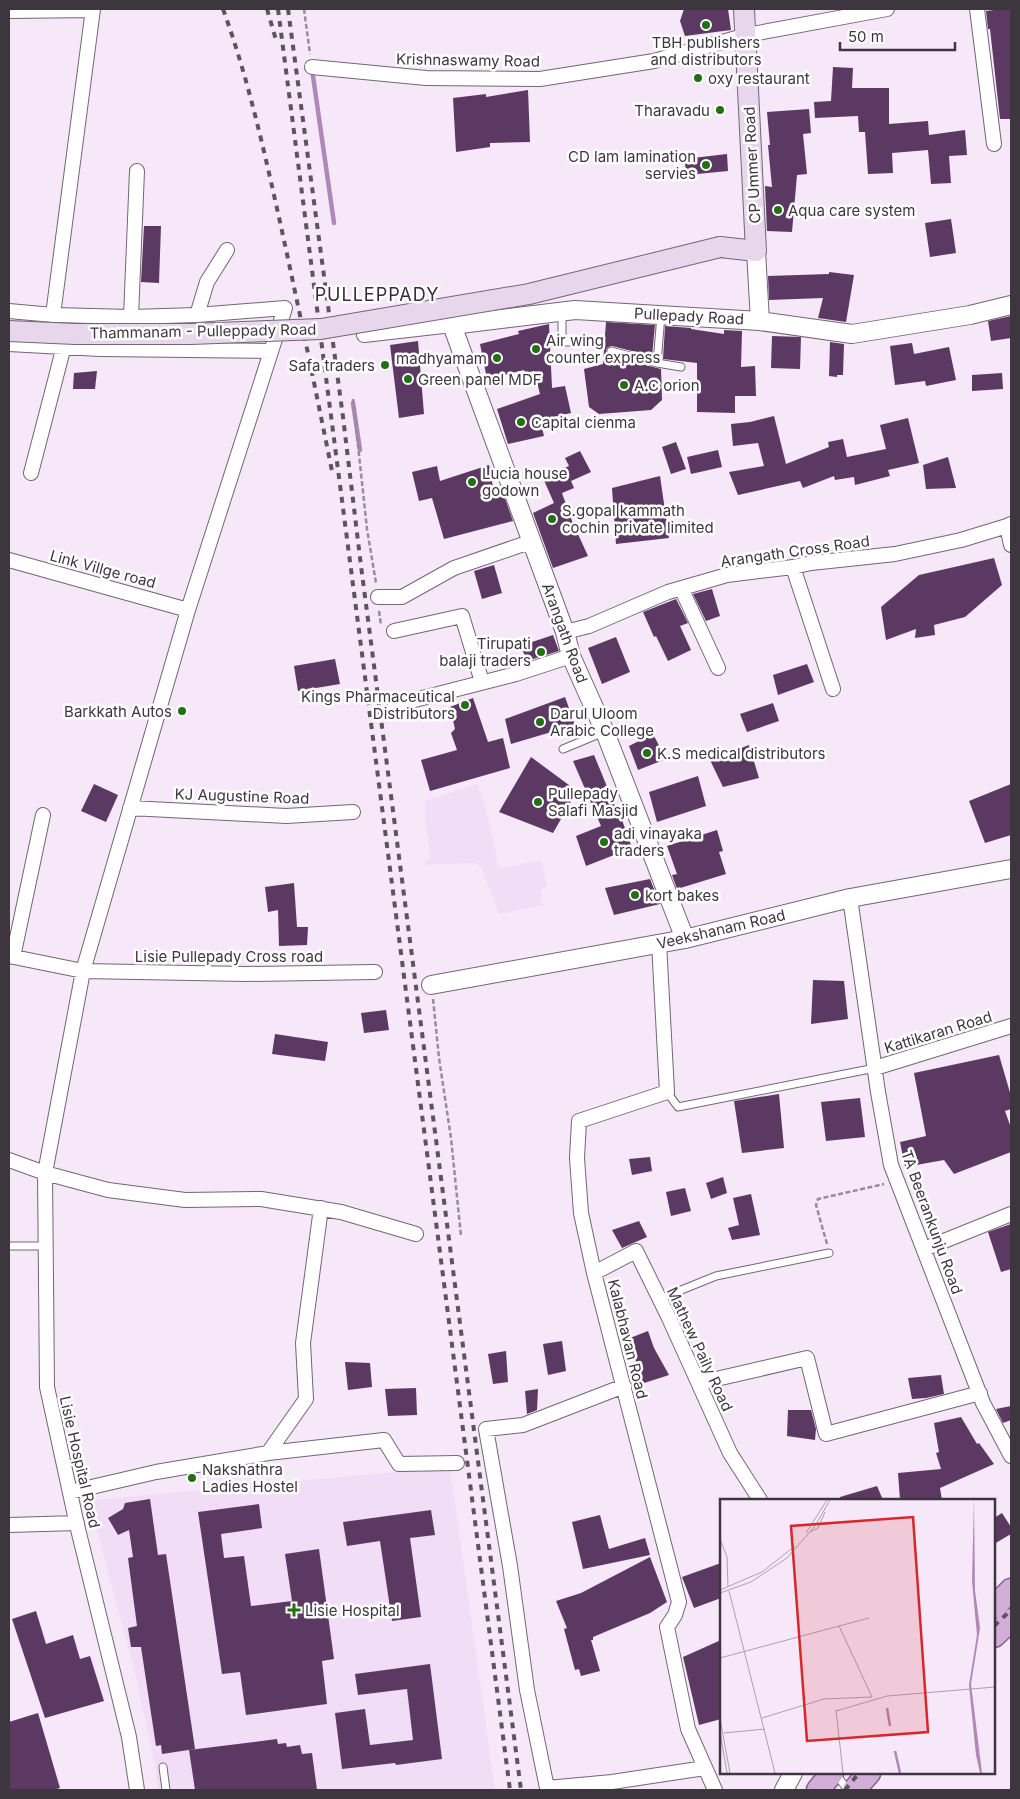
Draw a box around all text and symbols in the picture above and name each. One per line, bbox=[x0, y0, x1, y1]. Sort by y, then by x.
marker: TBH publishers and distributors bbox=[700, 19, 712, 31]
scale bar bbox=[840, 20, 955, 52]
text: 50 m bbox=[848, 27, 884, 46]
place label: TBH publishers and distributors bbox=[650, 33, 762, 69]
street label: Krishnaswamy Road bbox=[396, 49, 540, 71]
place label: oxy restaurant bbox=[708, 69, 810, 88]
marker: oxy restaurant bbox=[692, 72, 704, 84]
place label: Tharavadu bbox=[634, 101, 710, 120]
marker: Tharavadu bbox=[714, 104, 726, 116]
street label: CP Ummer Road bbox=[739, 106, 765, 224]
place label: CD lam lamination servies bbox=[568, 147, 696, 183]
marker: CD lam lamination servies bbox=[700, 159, 712, 171]
place label: Aqua care system bbox=[788, 201, 915, 220]
marker: Aqua care system bbox=[772, 204, 784, 216]
district label: PULLEPPADY bbox=[315, 284, 439, 305]
street label: Pullepady Road bbox=[633, 304, 745, 328]
street label: Thammanam - Pulleppady Road bbox=[89, 320, 317, 342]
place label: Air wing counter express bbox=[546, 331, 661, 367]
marker: Air wing counter express bbox=[530, 343, 542, 355]
place label: madhyamam bbox=[396, 349, 487, 368]
marker: madhyamam bbox=[491, 352, 503, 364]
place label: Safa traders bbox=[289, 356, 375, 375]
marker: Safa traders bbox=[379, 359, 391, 371]
place label: Green panel MDF bbox=[418, 370, 542, 389]
marker: Green panel MDF bbox=[402, 373, 414, 385]
place label: A.C orion bbox=[634, 376, 700, 395]
marker: A.C orion bbox=[618, 379, 630, 391]
place label: Capital cienma bbox=[531, 413, 636, 432]
marker: Capital cienma bbox=[515, 416, 527, 428]
place label: Lucia house godown bbox=[482, 464, 568, 500]
marker: Lucia house godown bbox=[466, 476, 478, 488]
place label: S.gopal kammath cochin private limited bbox=[562, 501, 714, 537]
marker: S.gopal kammath cochin private limited bbox=[546, 513, 558, 525]
street label: Arangath Cross Road bbox=[719, 531, 871, 571]
street label: Link Villge road bbox=[48, 546, 158, 592]
street label: Arangath Road bbox=[538, 580, 592, 686]
place label: Tirupati balaji traders bbox=[439, 634, 531, 670]
marker: Tirupati balaji traders bbox=[535, 646, 547, 658]
place label: Kings Pharmaceutical Distributors bbox=[301, 687, 455, 723]
marker: Kings Pharmaceutical Distributors bbox=[459, 699, 471, 711]
place label: Barkkath Autos bbox=[64, 702, 172, 721]
place label: Darul Uloom Arabic College bbox=[550, 704, 654, 740]
marker: Barkkath Autos bbox=[176, 705, 188, 717]
marker: Darul Uloom Arabic College bbox=[534, 716, 546, 728]
place label: K.S medical distributors bbox=[657, 744, 826, 763]
marker: K.S medical distributors bbox=[641, 747, 653, 759]
street label: KJ Augustine Road bbox=[174, 784, 310, 808]
place label: Pullepady Salafi Masjid bbox=[548, 784, 638, 820]
marker: Pullepady Salafi Masjid bbox=[532, 796, 544, 808]
place label: adi vinayaka traders bbox=[614, 824, 702, 860]
marker: adi vinayaka traders bbox=[598, 836, 610, 848]
place label: kort bakes bbox=[645, 886, 719, 905]
marker: kort bakes bbox=[629, 889, 641, 901]
street label: Veekshanam Road bbox=[655, 905, 787, 953]
street label: Lisie Pullepady Cross road bbox=[135, 947, 323, 966]
street label: Kattikaran Road bbox=[882, 1007, 994, 1057]
street label: TA Beerankunju Road bbox=[897, 1147, 967, 1297]
street label: Kalabhavan Road bbox=[604, 1277, 652, 1401]
street label: Mathew Paily Road bbox=[663, 1284, 737, 1414]
street label: Lisie Hospital Road bbox=[56, 1394, 104, 1530]
place label: Nakshathra Ladies Hostel bbox=[202, 1460, 298, 1496]
marker: Nakshathra Ladies Hostel bbox=[186, 1472, 198, 1484]
inset map bbox=[720, 1499, 995, 1774]
place label: Lisie Hospital bbox=[305, 1601, 400, 1620]
marker: Lisie Hospital bbox=[287, 1603, 301, 1617]

